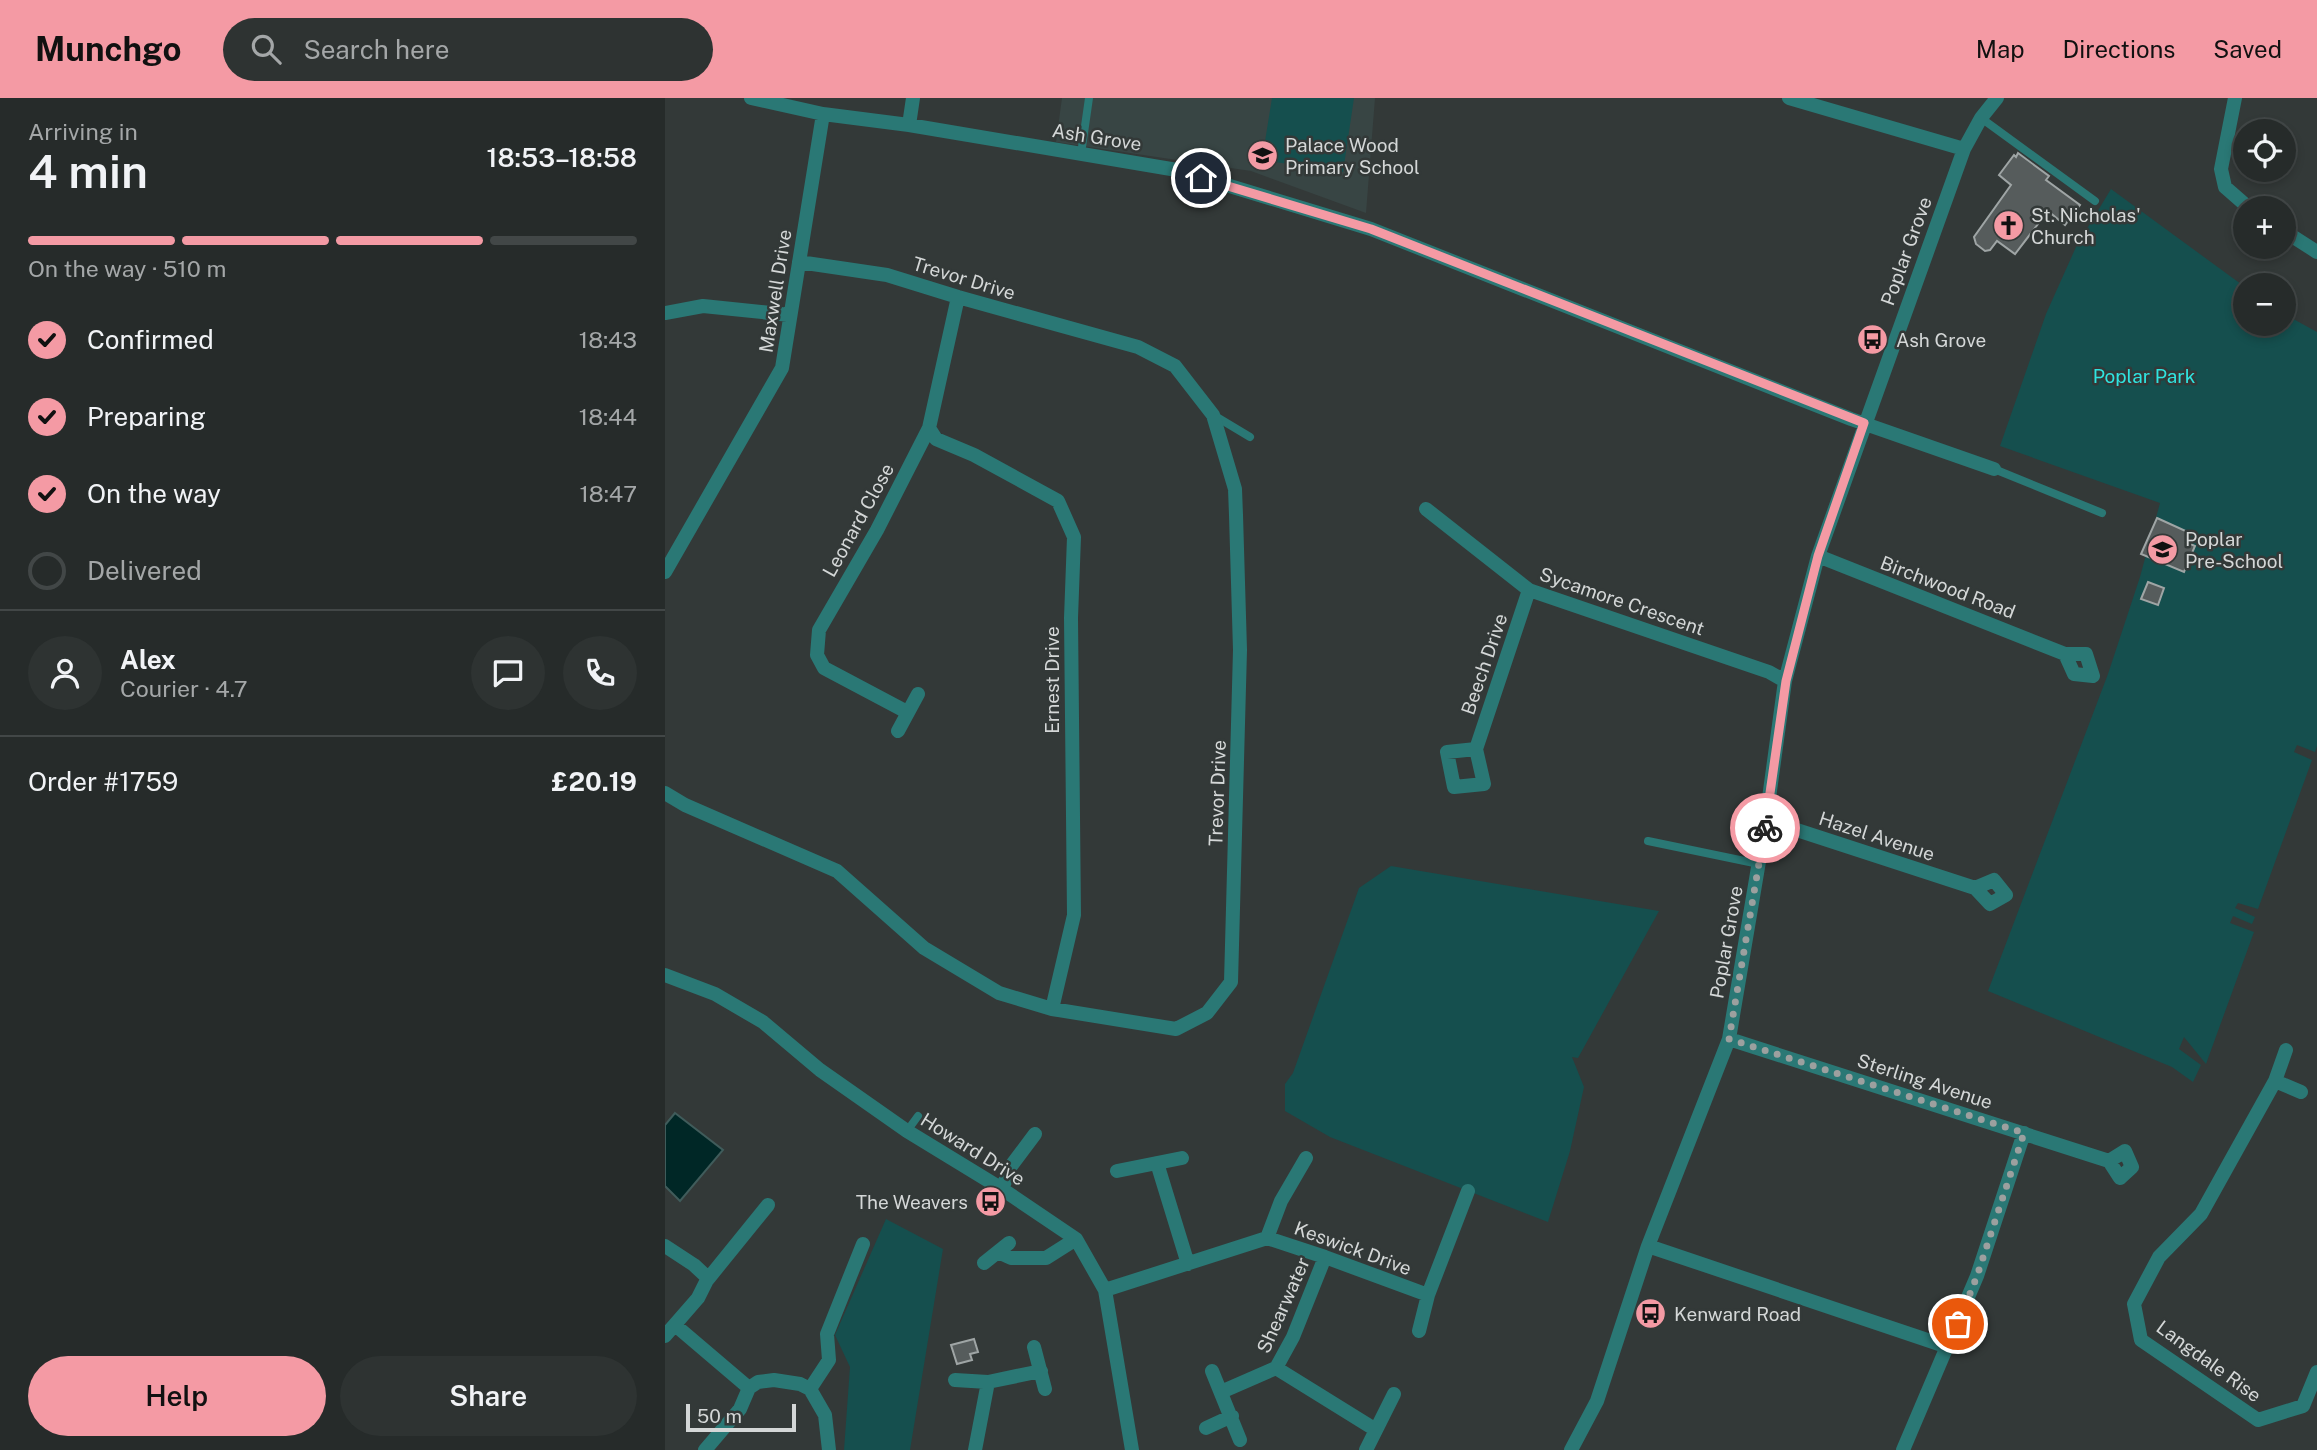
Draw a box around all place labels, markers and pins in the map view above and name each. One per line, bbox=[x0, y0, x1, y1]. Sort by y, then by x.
place label: Palace Wood Primary School bbox=[1285, 134, 1420, 178]
school or university icon: Palace Wood Primary School bbox=[1245, 139, 1279, 173]
pin bbox=[1171, 148, 1231, 208]
place label: St. Nicholas' Church bbox=[2031, 204, 2141, 248]
church icon: St. Nicholas' Church bbox=[1991, 209, 2025, 243]
bus stop icon: Ash Grove bbox=[1856, 323, 1890, 357]
place label: Ash Grove bbox=[1896, 329, 1986, 351]
place label: Poplar Pre-School bbox=[2185, 528, 2283, 572]
school or university icon: Poplar Pre-School bbox=[2145, 533, 2179, 567]
bus stop icon: The Weavers bbox=[974, 1185, 1008, 1219]
place label: The Weavers bbox=[856, 1191, 968, 1213]
pin bbox=[1928, 1294, 1988, 1354]
bus stop icon: Kenward Road bbox=[1634, 1297, 1668, 1331]
place label: Kenward Road bbox=[1674, 1303, 1801, 1325]

